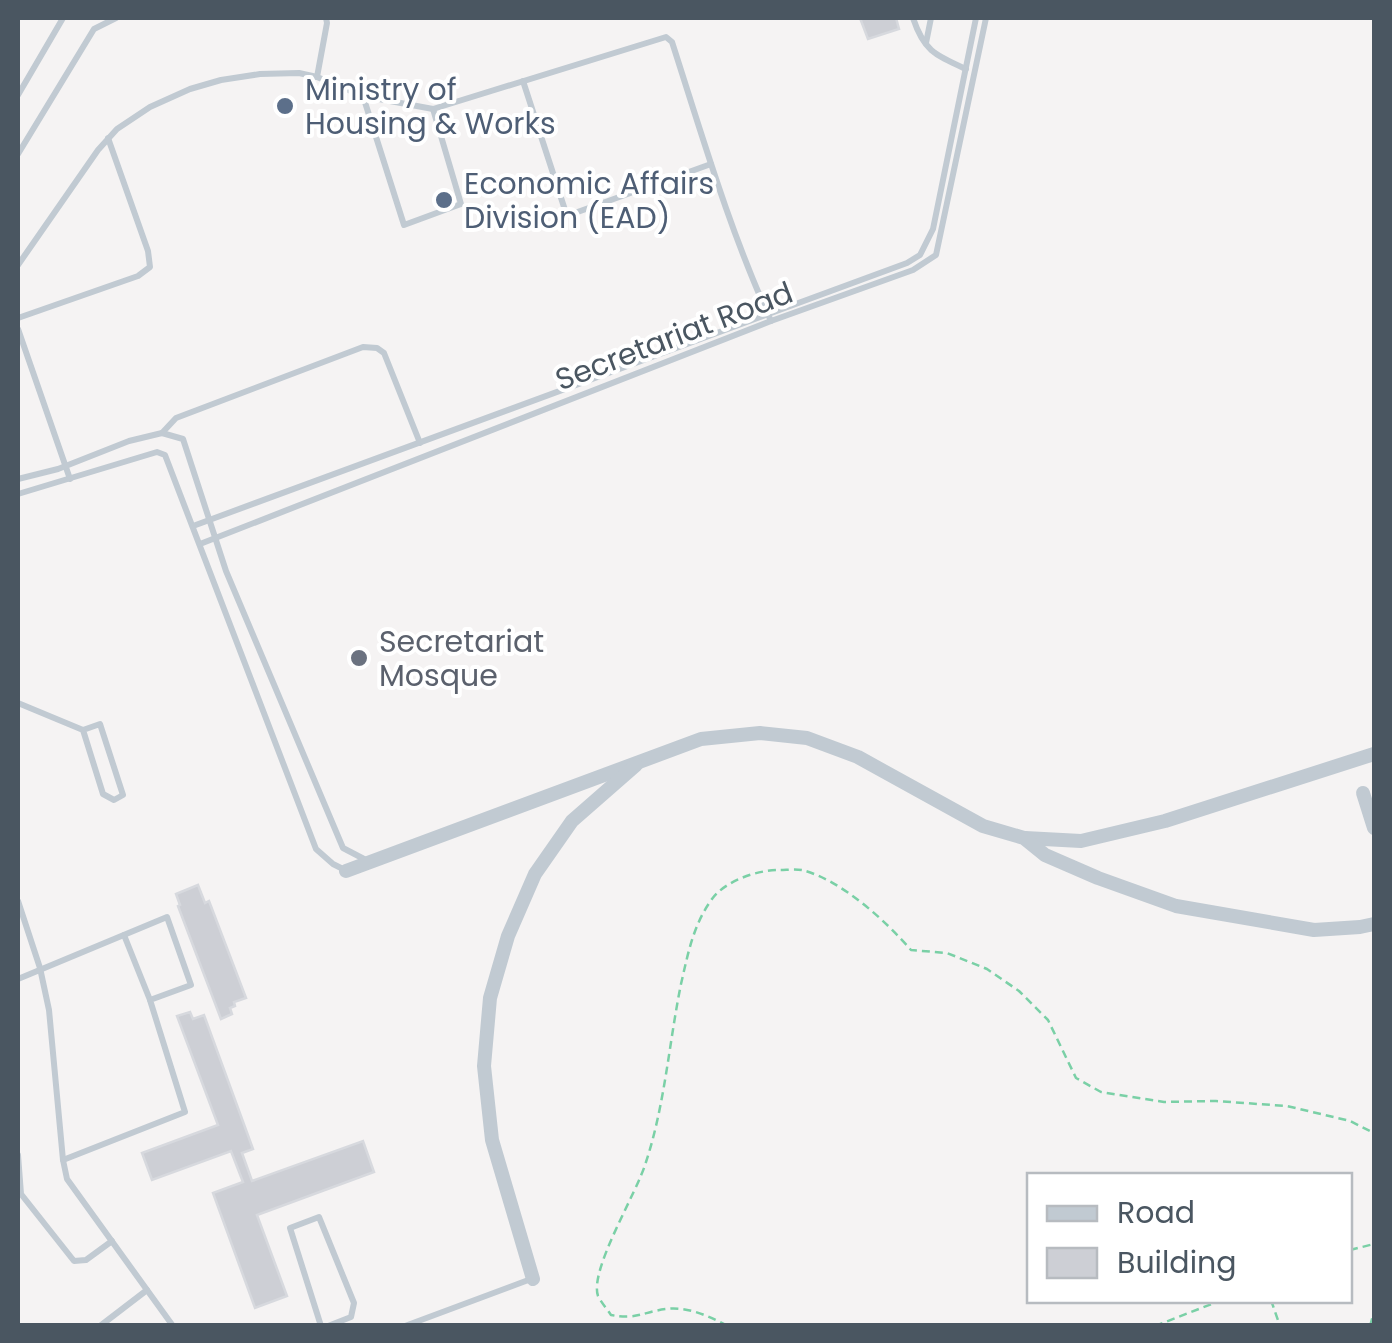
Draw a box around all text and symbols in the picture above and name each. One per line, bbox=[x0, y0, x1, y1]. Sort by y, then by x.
place label: Ministry of Housing & Works bbox=[305, 68, 556, 145]
marker: Ministry of Housing & Works bbox=[274, 95, 296, 117]
place label: Economic Affairs Division (EAD) bbox=[464, 162, 714, 239]
marker: Economic Affairs Division (EAD) bbox=[433, 189, 455, 211]
street label: Secretariat Road bbox=[549, 271, 799, 401]
place label: Secretariat Mosque bbox=[379, 620, 544, 697]
marker: Secretariat Mosque bbox=[348, 647, 370, 669]
legend bbox=[1027, 1173, 1352, 1303]
text: Road bbox=[1117, 1191, 1195, 1234]
text: Building bbox=[1117, 1241, 1237, 1284]

